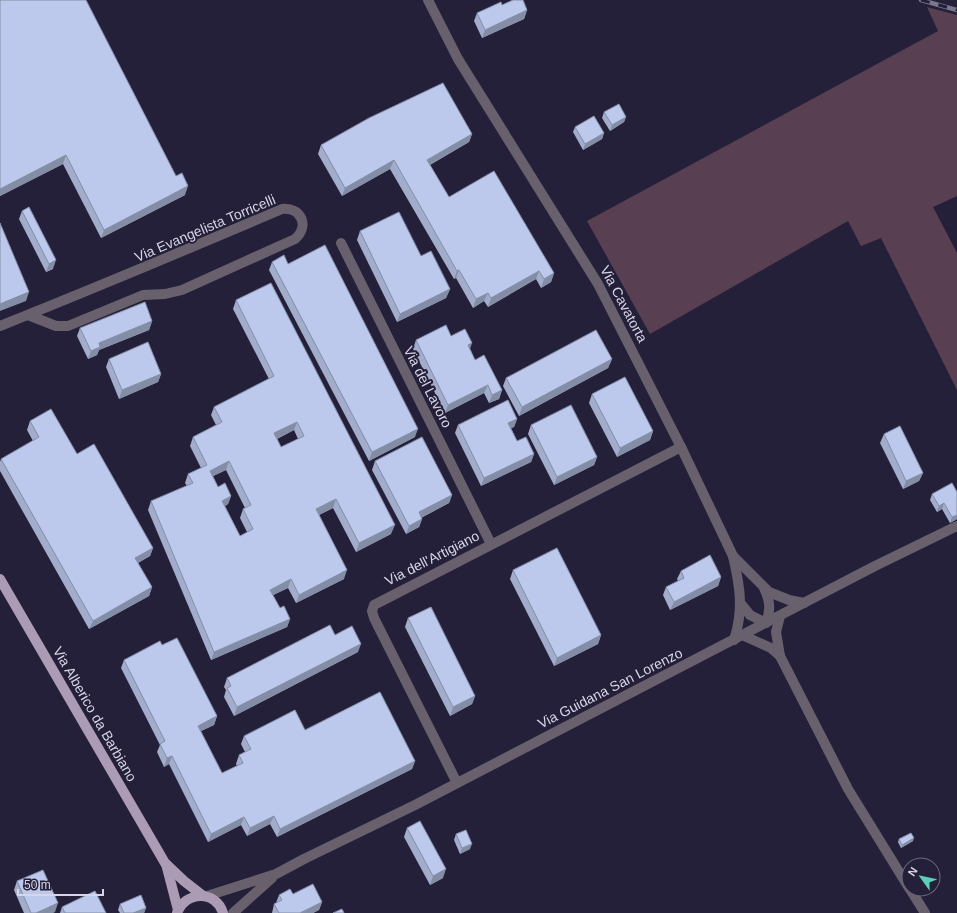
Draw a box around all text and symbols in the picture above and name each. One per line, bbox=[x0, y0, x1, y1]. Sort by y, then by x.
street label: Via Evangelista Torricelli bbox=[132, 191, 278, 265]
street label: Via Cavatorta bbox=[597, 263, 651, 345]
street label: Via del Lavoro bbox=[401, 344, 455, 431]
street label: Via dell'Artigiano bbox=[382, 527, 482, 589]
street label: Via Alberico da Barbiano bbox=[50, 644, 140, 784]
street label: Via Guidana San Lorenzo bbox=[535, 644, 685, 731]
north arrow bbox=[901, 857, 941, 897]
text: N bbox=[905, 865, 920, 878]
scale bar bbox=[18, 871, 103, 897]
text: 50 m bbox=[24, 878, 51, 892]

